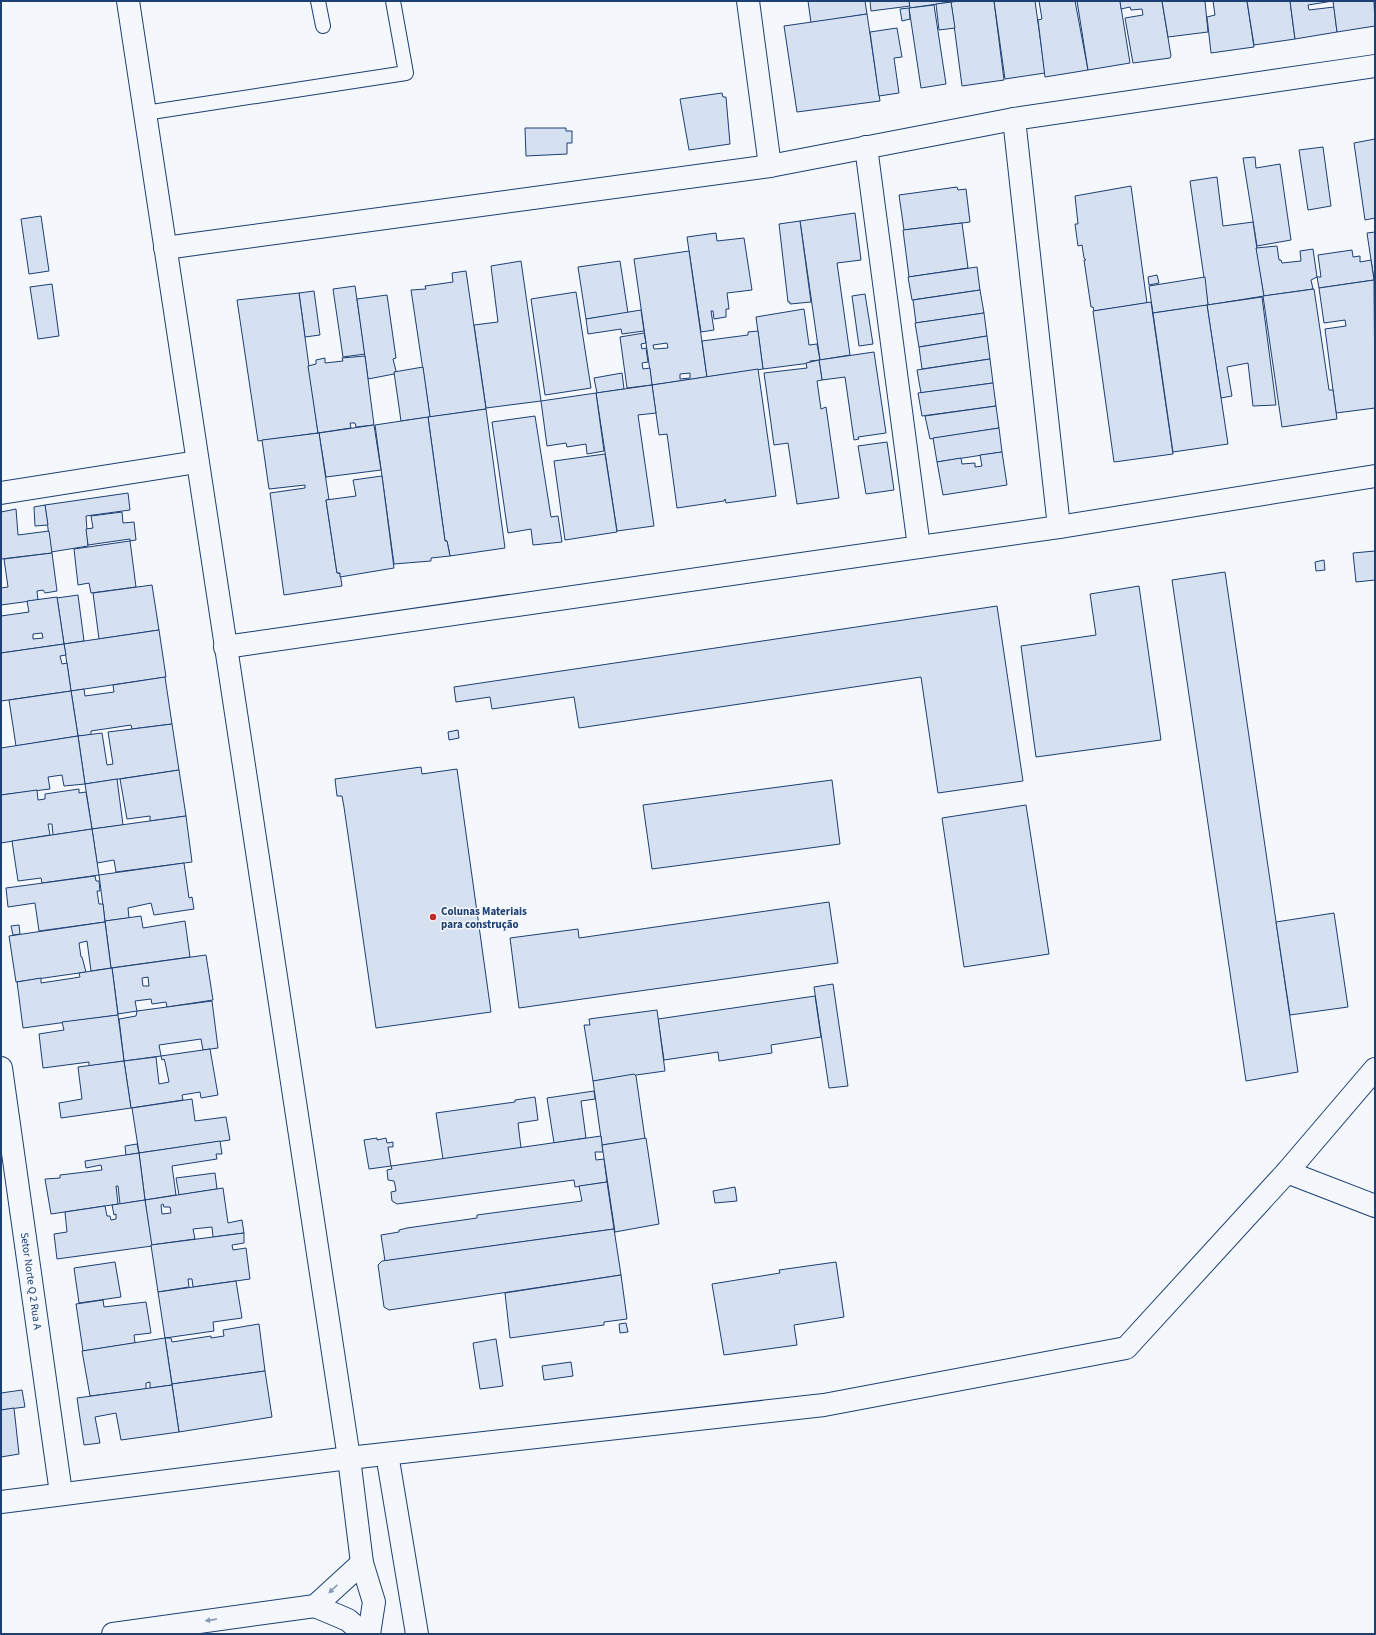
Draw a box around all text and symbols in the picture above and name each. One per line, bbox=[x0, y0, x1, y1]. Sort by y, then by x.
place label: Colunas Materiais para construção bbox=[441, 904, 527, 932]
marker: Colunas Materiais para construção bbox=[428, 912, 438, 922]
street label: Setor Norte Q 2 Rua A bbox=[17, 1231, 45, 1331]
one-way arrow bbox=[328, 1585, 338, 1594]
one-way arrow bbox=[205, 1617, 217, 1623]

